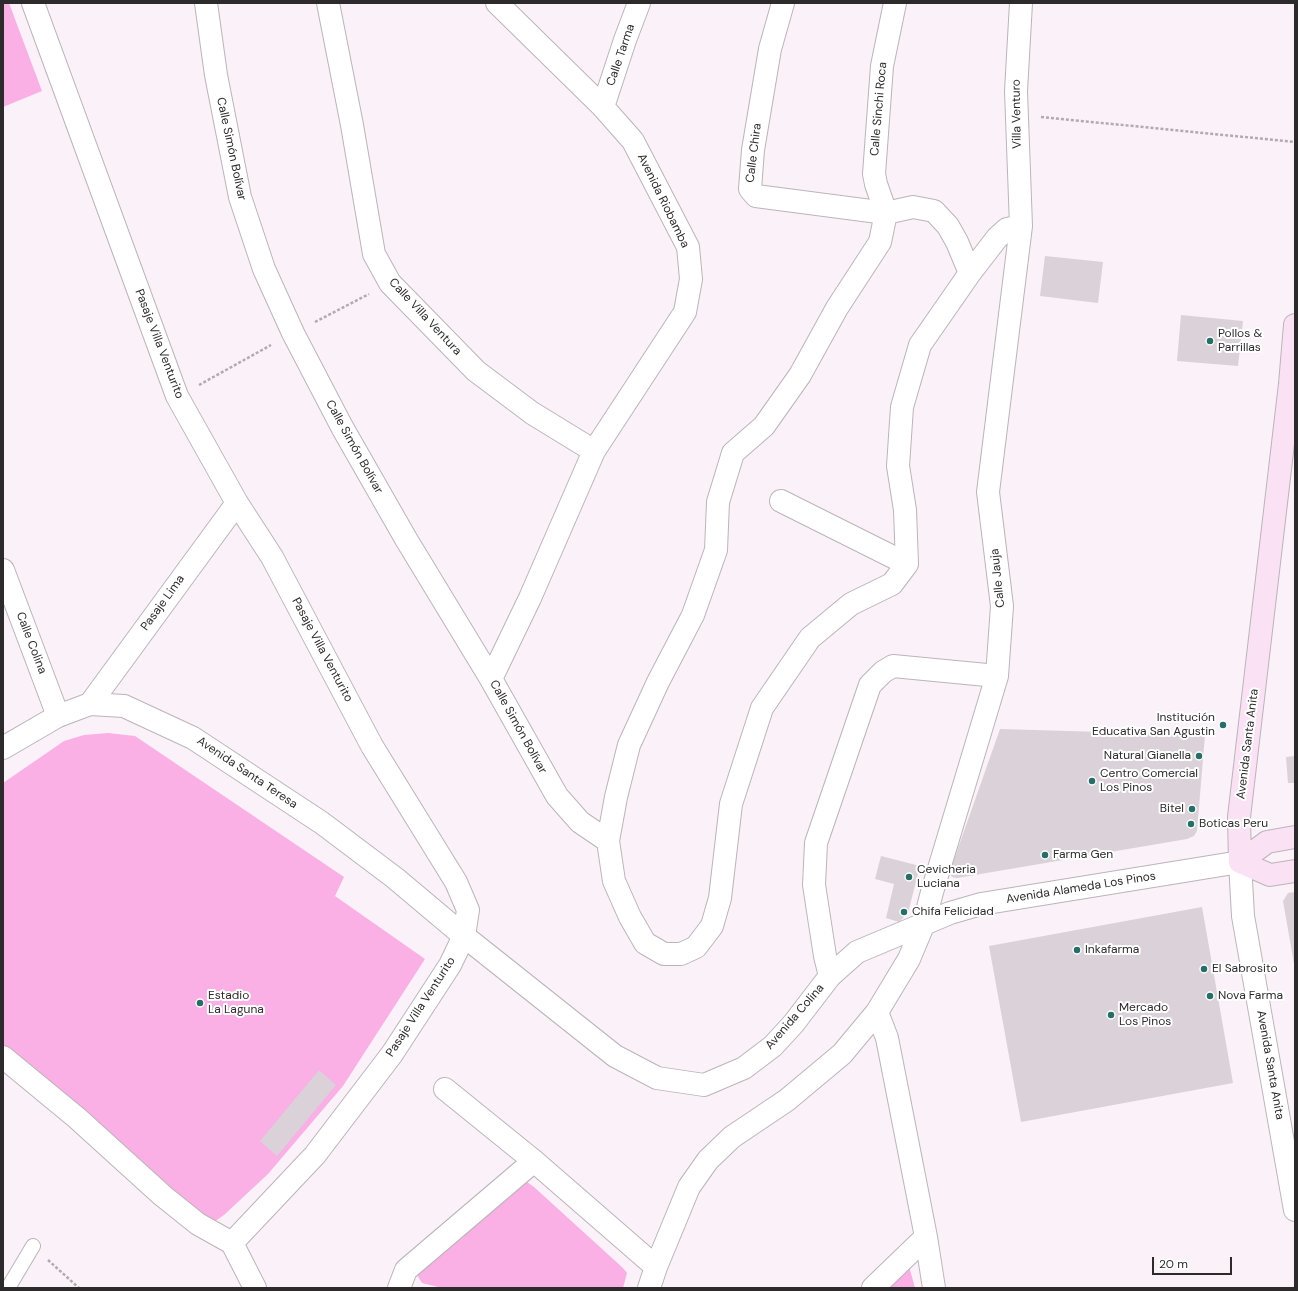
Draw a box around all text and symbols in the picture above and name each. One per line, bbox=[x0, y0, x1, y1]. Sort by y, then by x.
street label: Calle Tarma bbox=[604, 22, 638, 88]
street label: Calle Sinchi Roca bbox=[868, 61, 890, 157]
street label: Villa Venturo bbox=[1009, 79, 1025, 149]
street label: Calle Simón Bolívar bbox=[213, 96, 249, 202]
street label: Calle Chira bbox=[743, 122, 765, 184]
street label: Avenida Riobamba bbox=[634, 152, 692, 250]
street label: Calle Villa Ventura bbox=[386, 276, 464, 358]
street label: Pasaje Villa Venturito bbox=[131, 287, 187, 401]
place label: Pollos & Parrillas bbox=[1218, 327, 1262, 355]
marker: Pollos & Parrillas bbox=[1205, 336, 1215, 346]
street label: Calle Simón Bolívar bbox=[322, 398, 386, 496]
street label: Calle Jauja bbox=[988, 548, 1008, 608]
street label: Pasaje Lima bbox=[138, 572, 188, 634]
street label: Pasaje Villa Venturito bbox=[288, 595, 356, 705]
street label: Calle Colina bbox=[13, 610, 49, 676]
street label: Calle Simón Bolívar bbox=[486, 678, 550, 776]
street label: Avenida Santa Anita bbox=[1234, 688, 1262, 800]
place label: Institución Educativa San Agustin bbox=[1092, 711, 1215, 739]
marker: Institución Educativa San Agustin bbox=[1218, 720, 1228, 730]
street label: Avenida Santa Teresa bbox=[194, 734, 300, 812]
place label: Natural Gianella bbox=[1104, 749, 1191, 763]
marker: Natural Gianella bbox=[1194, 751, 1204, 761]
place label: Centro Comercial Los Pinos bbox=[1100, 767, 1198, 795]
marker: Centro Comercial Los Pinos bbox=[1087, 776, 1097, 786]
place label: Bitel bbox=[1160, 802, 1184, 816]
marker: Bitel bbox=[1187, 804, 1197, 814]
place label: Boticas Peru bbox=[1199, 817, 1268, 831]
marker: Boticas Peru bbox=[1186, 819, 1196, 829]
place label: Farma Gen bbox=[1053, 848, 1113, 862]
marker: Farma Gen bbox=[1040, 850, 1050, 860]
place label: Cevicheria Luciana bbox=[917, 863, 976, 891]
street label: Avenida Alameda Los Pinos bbox=[1005, 869, 1157, 907]
marker: Cevicheria Luciana bbox=[904, 872, 914, 882]
place label: Chifa Felicidad bbox=[912, 905, 994, 919]
marker: Chifa Felicidad bbox=[899, 907, 909, 917]
place label: Inkafarma bbox=[1085, 943, 1139, 957]
marker: Inkafarma bbox=[1072, 945, 1082, 955]
street label: Pasaje Villa Venturito bbox=[383, 954, 459, 1060]
place label: El Sabrosito bbox=[1212, 962, 1278, 976]
marker: El Sabrosito bbox=[1199, 964, 1209, 974]
street label: Avenida Colina bbox=[763, 981, 827, 1053]
place label: Estadio La Laguna bbox=[208, 989, 264, 1017]
place label: Nova Farma bbox=[1218, 989, 1283, 1003]
marker: Nova Farma bbox=[1205, 991, 1215, 1001]
marker: Estadio La Laguna bbox=[195, 998, 205, 1008]
place label: Mercado Los Pinos bbox=[1119, 1001, 1171, 1029]
street label: Avenida Santa Anita bbox=[1253, 1009, 1287, 1121]
marker: Mercado Los Pinos bbox=[1106, 1010, 1116, 1020]
scale bar bbox=[1154, 1249, 1234, 1275]
text: 20 m bbox=[1159, 1256, 1188, 1272]

